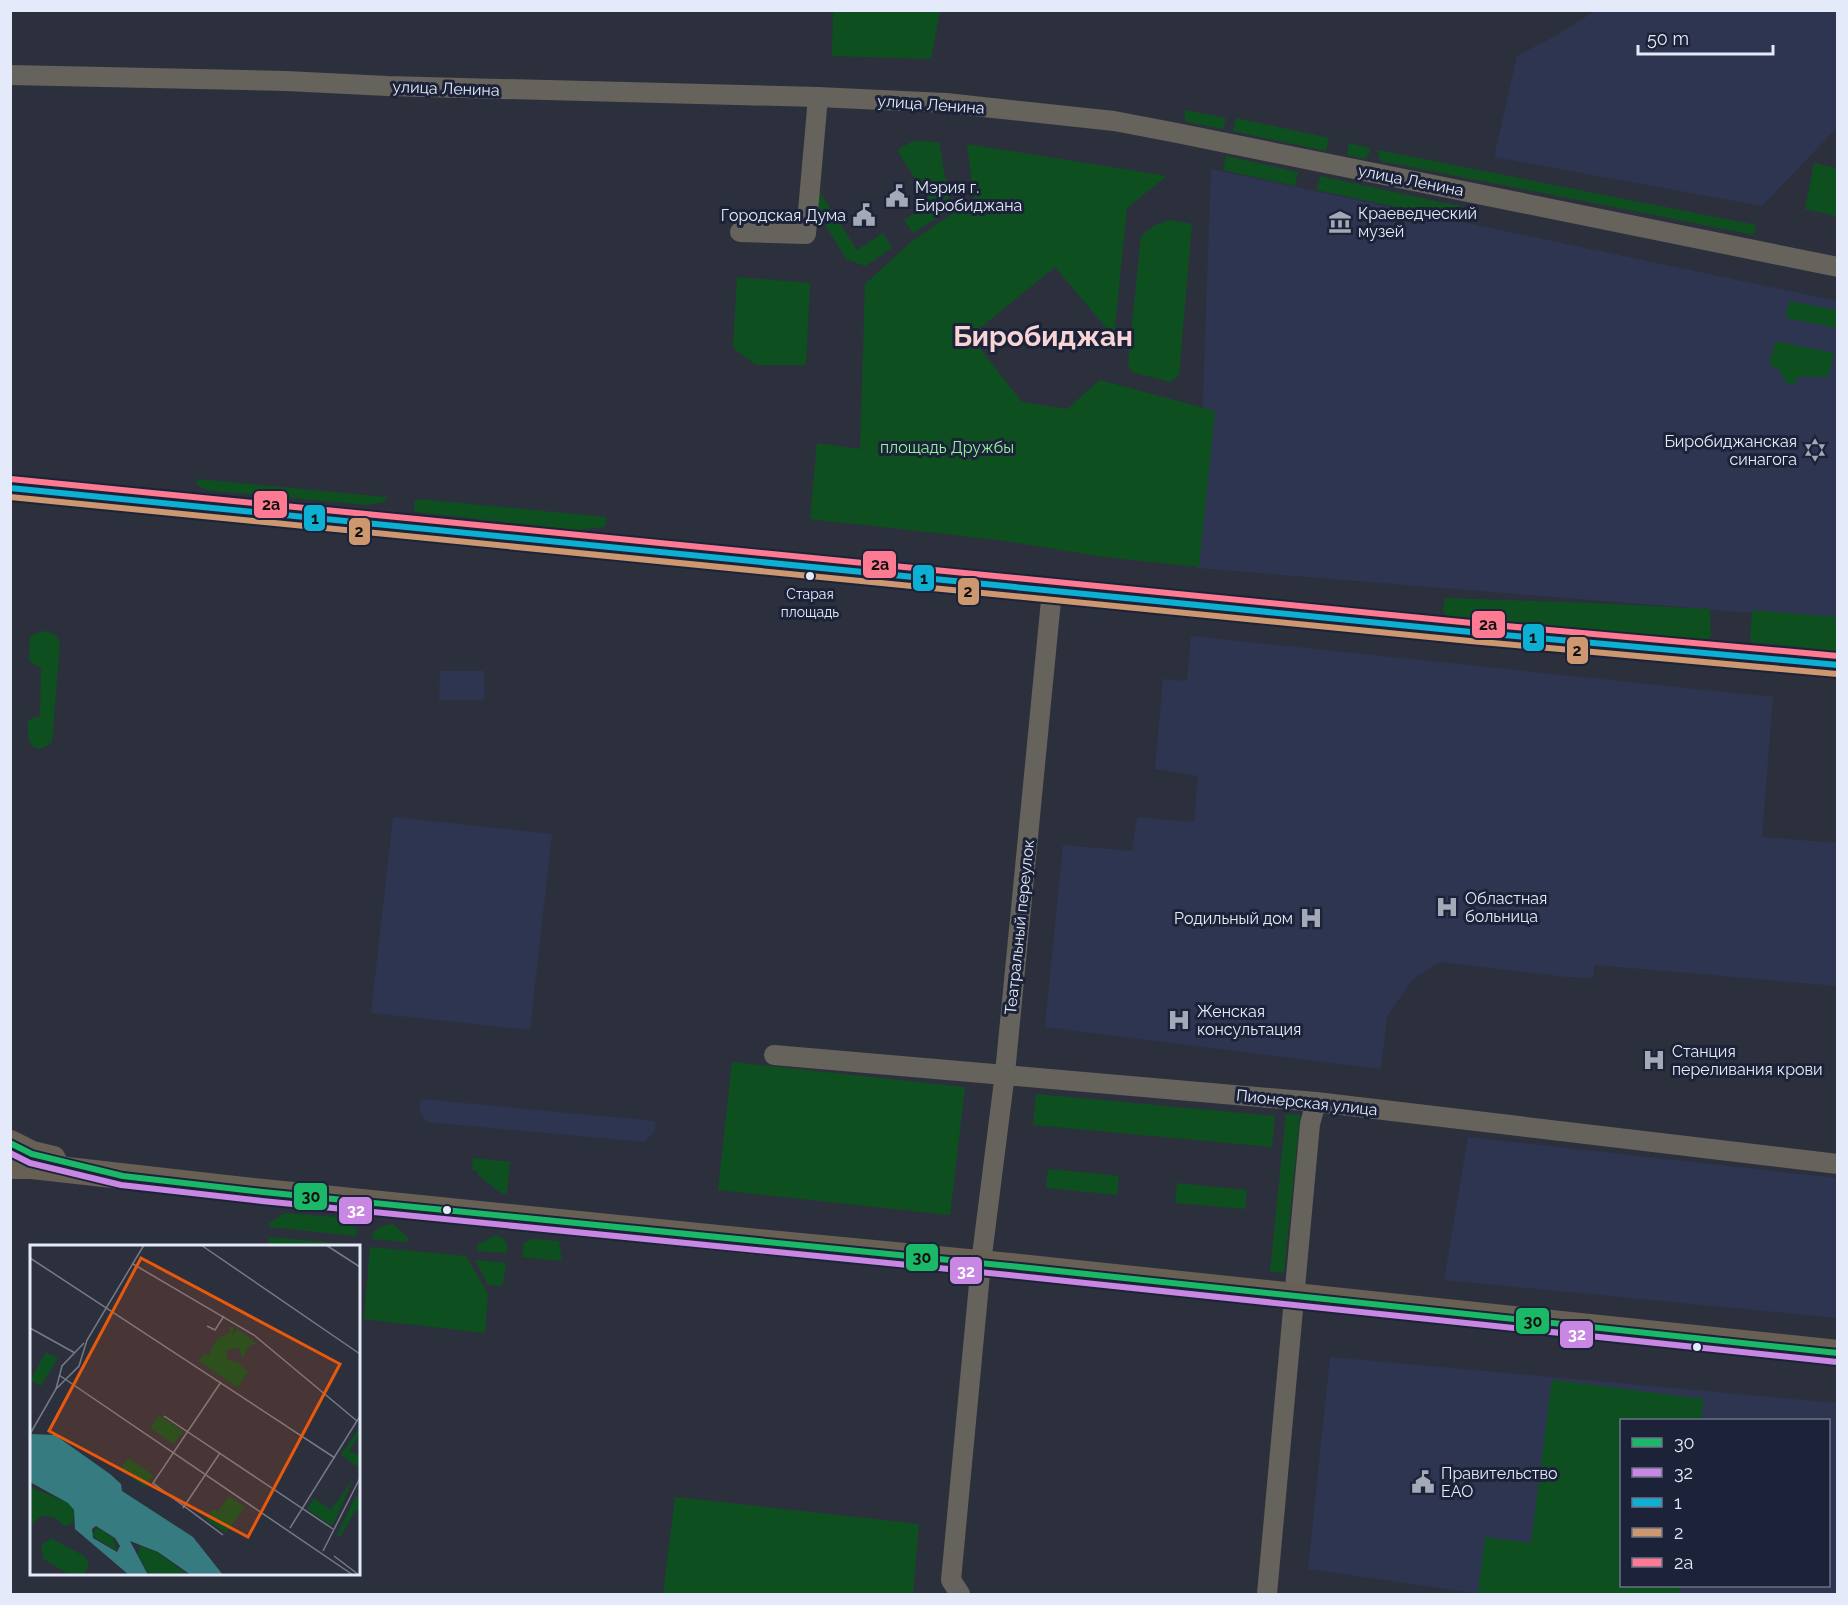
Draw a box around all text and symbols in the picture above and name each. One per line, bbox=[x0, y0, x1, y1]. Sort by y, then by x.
scale bar bbox=[1638, 18, 1773, 56]
text: 50 m bbox=[1647, 28, 1689, 49]
street label: улица Ленина bbox=[392, 77, 500, 100]
street label: улица Ленина bbox=[877, 91, 985, 118]
street label: улица Ленина bbox=[1356, 161, 1465, 200]
place label: Мэрия г. Биробиджана bbox=[915, 178, 1022, 215]
public building icon: Мэрия г. Биробиджана bbox=[884, 183, 910, 209]
public building icon: Городская Дума bbox=[851, 202, 877, 228]
place label: Краеведческий музей bbox=[1358, 204, 1477, 241]
place label: Городская Дума bbox=[721, 206, 846, 225]
museum icon: Краеведческий музей bbox=[1327, 209, 1353, 235]
district label: Биробиджан bbox=[953, 320, 1133, 353]
place label: Биробиджанская синагога bbox=[1664, 432, 1797, 469]
synagogue icon: Биробиджанская синагога bbox=[1802, 437, 1828, 463]
park label: площадь Дружбы bbox=[880, 438, 1014, 457]
line badge: 2а bbox=[253, 490, 288, 519]
text: 2а bbox=[262, 495, 280, 514]
line badge: 1 bbox=[303, 504, 326, 532]
text: 1 bbox=[311, 509, 319, 528]
line badge: 2 bbox=[348, 517, 371, 546]
text: 2 bbox=[354, 522, 364, 541]
line badge: 2а bbox=[862, 550, 897, 579]
text: 2а bbox=[871, 555, 889, 574]
line badge: 1 bbox=[912, 564, 935, 592]
text: 1 bbox=[920, 569, 928, 588]
marker: Старая площадь bbox=[804, 570, 816, 582]
line badge: 2 bbox=[957, 577, 980, 606]
text: 2 bbox=[963, 582, 973, 601]
place label: Старая площадь bbox=[781, 586, 839, 620]
line badge: 2а bbox=[1471, 610, 1506, 639]
text: 2а bbox=[1479, 615, 1497, 634]
line badge: 1 bbox=[1522, 623, 1545, 652]
text: 1 bbox=[1529, 628, 1537, 647]
line badge: 2 bbox=[1566, 636, 1589, 665]
text: 2 bbox=[1572, 641, 1582, 660]
street label: Театральный переулок bbox=[1001, 839, 1038, 1016]
place label: Областная больница bbox=[1465, 889, 1547, 926]
hospital icon: Областная больница bbox=[1434, 894, 1460, 920]
hospital icon: Родильный дом bbox=[1298, 905, 1324, 931]
place label: Родильный дом bbox=[1174, 909, 1293, 928]
place label: Женская консультация bbox=[1197, 1002, 1301, 1039]
hospital icon: Женская консультация bbox=[1166, 1007, 1192, 1033]
place label: Станция переливания крови bbox=[1672, 1042, 1823, 1079]
hospital icon: Станция переливания крови bbox=[1641, 1047, 1667, 1073]
street label: Пионерская улица bbox=[1235, 1086, 1379, 1119]
line badge: 30 bbox=[293, 1182, 328, 1211]
text: 30 bbox=[302, 1187, 321, 1206]
line badge: 32 bbox=[338, 1196, 373, 1225]
text: 32 bbox=[347, 1201, 365, 1220]
unlabelled marker bbox=[441, 1204, 453, 1216]
line badge: 30 bbox=[905, 1243, 939, 1272]
inset map bbox=[30, 1245, 360, 1575]
text: 30 bbox=[913, 1248, 932, 1267]
line badge: 32 bbox=[949, 1256, 983, 1285]
text: 32 bbox=[957, 1262, 975, 1281]
line badge: 30 bbox=[1515, 1307, 1550, 1335]
text: 30 bbox=[1524, 1312, 1543, 1331]
line badge: 32 bbox=[1559, 1320, 1594, 1349]
text: 32 bbox=[1568, 1325, 1586, 1344]
unlabelled marker bbox=[1691, 1341, 1703, 1353]
legend bbox=[1620, 1419, 1830, 1587]
text: 30 bbox=[1674, 1432, 1695, 1453]
text: 32 bbox=[1674, 1462, 1693, 1483]
place label: Правительство ЕАО bbox=[1441, 1464, 1558, 1501]
public building icon: Правительство ЕАО bbox=[1410, 1469, 1436, 1495]
text: 1 bbox=[1674, 1492, 1682, 1513]
text: 2 bbox=[1674, 1522, 1683, 1543]
text: 2а bbox=[1674, 1552, 1693, 1573]

